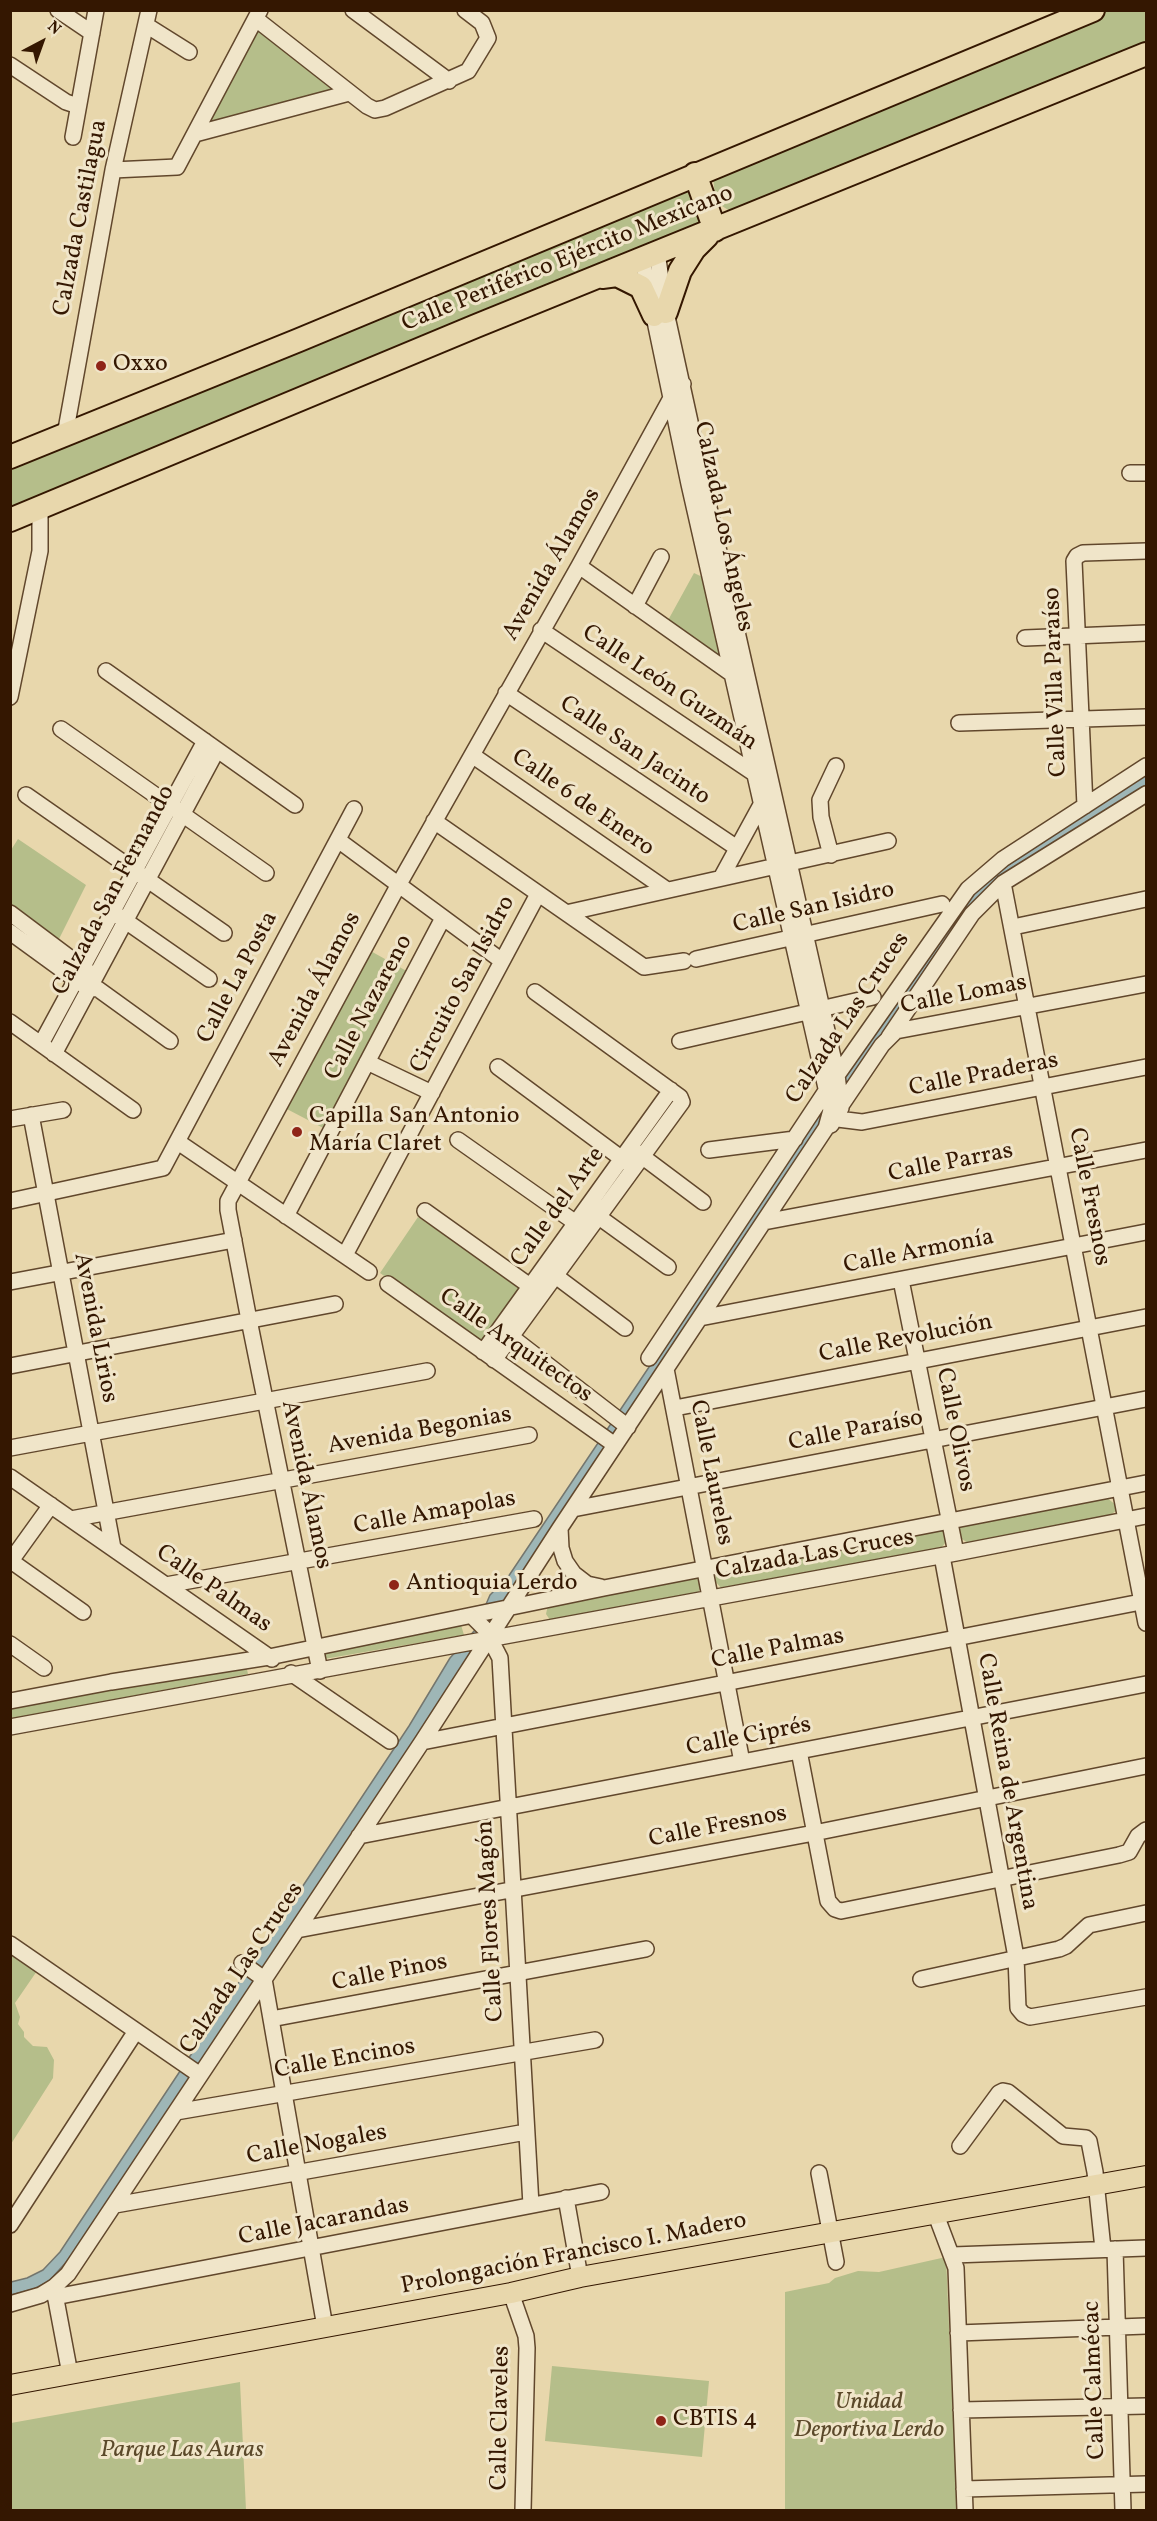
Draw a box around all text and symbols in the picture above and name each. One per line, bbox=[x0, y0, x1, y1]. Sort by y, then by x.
north arrow bbox=[12, 12, 72, 72]
text: N bbox=[42, 16, 65, 41]
street label: Calzada Castilagua bbox=[49, 117, 115, 319]
street label: Calle Periférico Ejército Mexicano bbox=[398, 180, 738, 340]
place label: Oxxo bbox=[113, 352, 168, 380]
marker: Oxxo bbox=[94, 359, 108, 373]
street label: Calzada Los Ángeles bbox=[686, 419, 758, 635]
street label: Avenida Álamos bbox=[498, 484, 608, 646]
street label: Calle Villa Paraíso bbox=[1039, 587, 1075, 777]
street label: Calle León Guzmán bbox=[576, 620, 762, 758]
street label: Calle San Jacinto bbox=[553, 691, 715, 813]
street label: Calle 6 de Enero bbox=[505, 744, 659, 864]
street label: Calzada San Fernando bbox=[47, 781, 183, 1001]
street label: Calle San Isidro bbox=[730, 876, 898, 942]
street label: Circuito San Isidro bbox=[405, 891, 523, 1079]
street label: Calle La Posta bbox=[192, 907, 286, 1049]
street label: Avenida Álamos bbox=[263, 908, 369, 1072]
street label: Calzada Las Cruces bbox=[781, 928, 917, 1110]
street label: Calle Nazareno bbox=[320, 930, 420, 1086]
street label: Calle Lomas bbox=[899, 970, 1029, 1022]
street label: Calle Praderas bbox=[907, 1047, 1061, 1105]
place label: Capilla San Antonio María Claret bbox=[309, 1104, 520, 1160]
marker: Capilla San Antonio María Claret bbox=[290, 1125, 304, 1139]
street label: Calle Fresnos bbox=[1061, 1126, 1115, 1268]
street label: Calle Parras bbox=[886, 1138, 1016, 1190]
street label: Calle del Arte bbox=[506, 1142, 612, 1274]
street label: Calle Armonía bbox=[841, 1224, 997, 1282]
street label: Avenida Lirios bbox=[65, 1251, 123, 1405]
street label: Calle Arquitectos bbox=[433, 1283, 597, 1411]
street label: Calle Revolución bbox=[817, 1309, 995, 1371]
street label: Calle Olivos bbox=[928, 1366, 980, 1494]
street label: Avenida Álamos bbox=[273, 1398, 337, 1572]
street label: Calle Laureles bbox=[682, 1398, 738, 1548]
street label: Avenida Begonias bbox=[326, 1402, 514, 1462]
street label: Calle Paraíso bbox=[786, 1405, 926, 1459]
street label: Calle Amapolas bbox=[352, 1486, 518, 1542]
street label: Calzada Las Cruces bbox=[713, 1524, 917, 1588]
street label: Calle Palmas bbox=[150, 1540, 276, 1640]
place label: Antioquia Lerdo bbox=[406, 1571, 577, 1599]
marker: Antioquia Lerdo bbox=[387, 1578, 401, 1592]
street label: Calle Palmas bbox=[709, 1623, 847, 1677]
street label: Calle Reina de Argentina bbox=[969, 1651, 1043, 1913]
street label: Calle Ciprés bbox=[684, 1712, 814, 1764]
street label: Calle Fresnos bbox=[647, 1801, 789, 1855]
street label: Calle Flores Magón bbox=[472, 1820, 512, 2022]
street label: Calzada Las Cruces bbox=[175, 1878, 311, 2060]
street label: Calle Pinos bbox=[330, 1949, 450, 1999]
street label: Calle Encinos bbox=[272, 2033, 418, 2087]
street label: Calle Nogales bbox=[245, 2120, 389, 2172]
street label: Calle Jacarandas bbox=[236, 2192, 412, 2254]
street label: Prolongación Francisco I. Madero bbox=[399, 2207, 749, 2303]
street label: Calle Calmécac bbox=[1079, 2300, 1113, 2460]
street label: Calle Claveles bbox=[486, 2345, 518, 2491]
park label: Unidad Deportiva Lerdo bbox=[794, 2390, 944, 2446]
place label: CBTIS 4 bbox=[673, 2407, 757, 2435]
marker: CBTIS 4 bbox=[654, 2414, 668, 2428]
park label: Parque Las Auras bbox=[100, 2438, 264, 2466]

